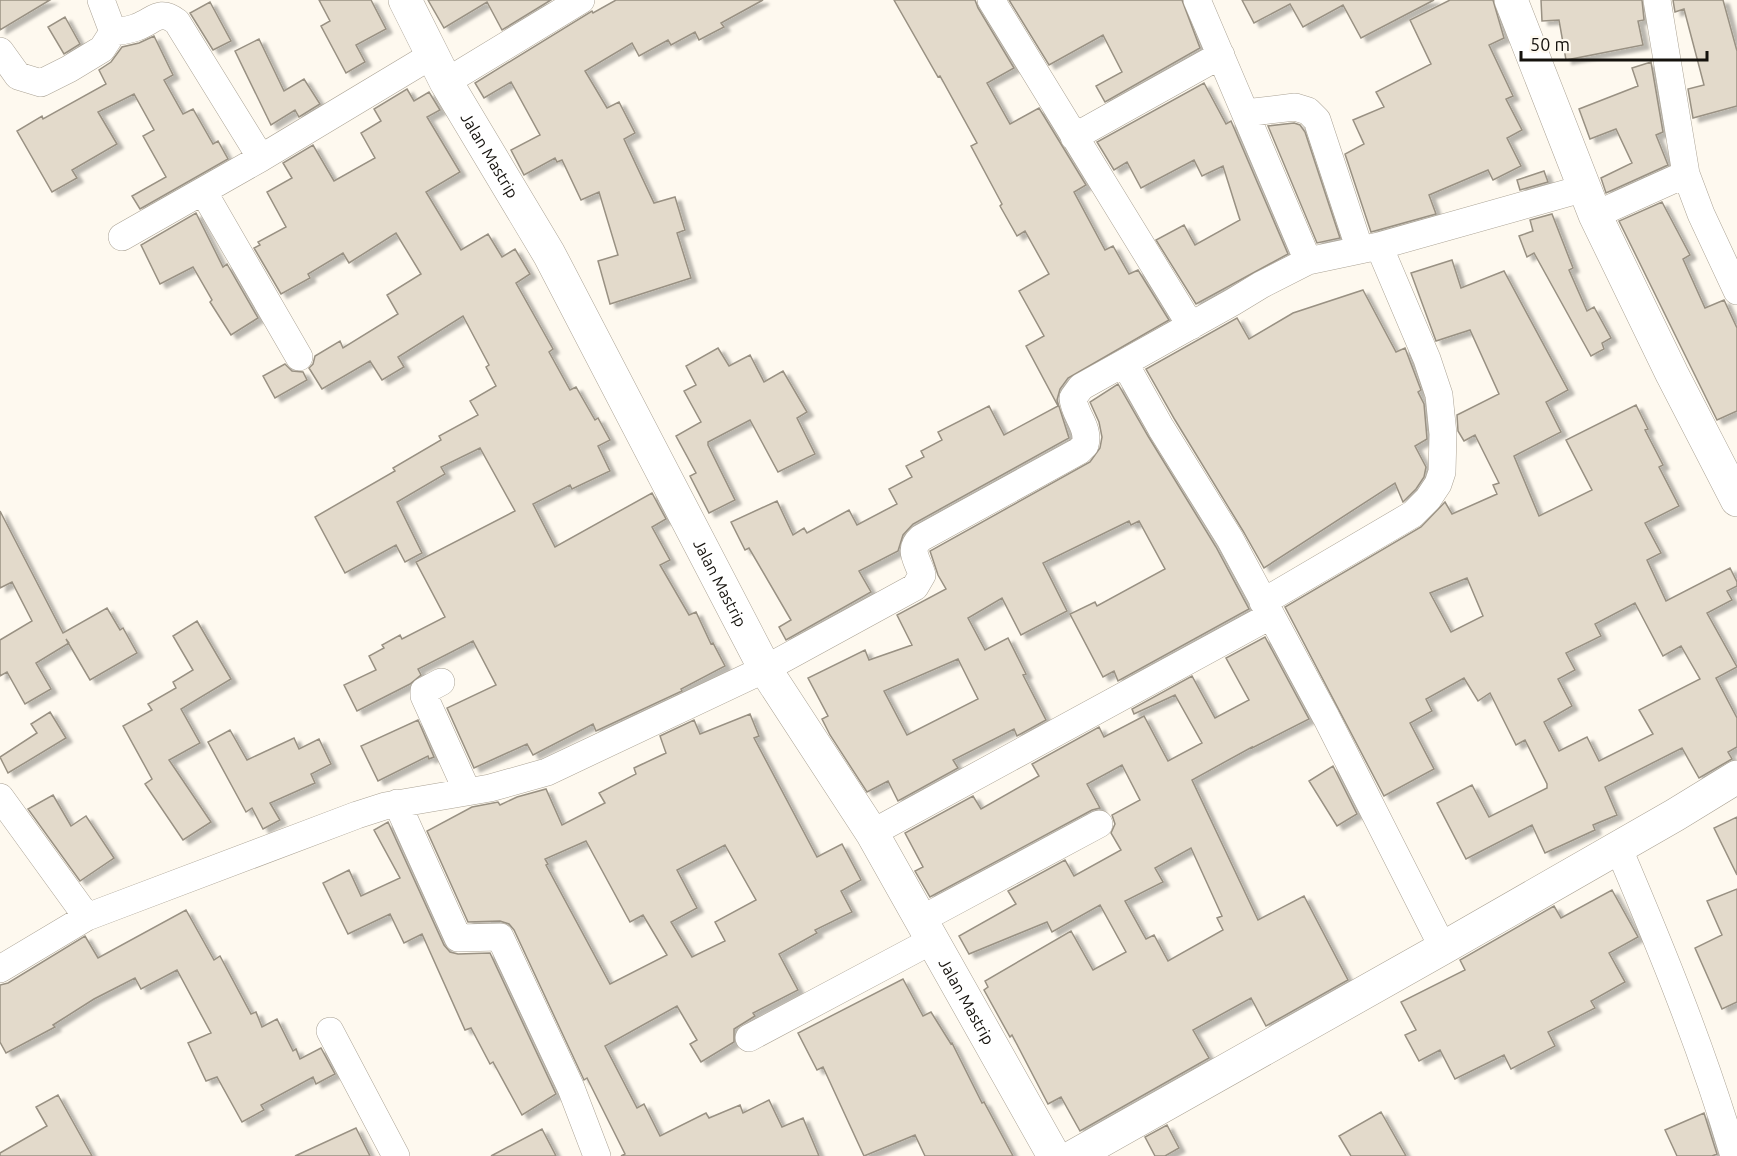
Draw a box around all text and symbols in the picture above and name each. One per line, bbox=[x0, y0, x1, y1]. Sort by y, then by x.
scale bar bbox=[1521, 24, 1707, 62]
text: 50 m bbox=[1530, 34, 1570, 54]
street label: Jalan Mastrip bbox=[457, 109, 522, 201]
street label: Jalan Mastrip bbox=[690, 536, 750, 630]
street label: Jalan Mastrip bbox=[935, 955, 998, 1048]

